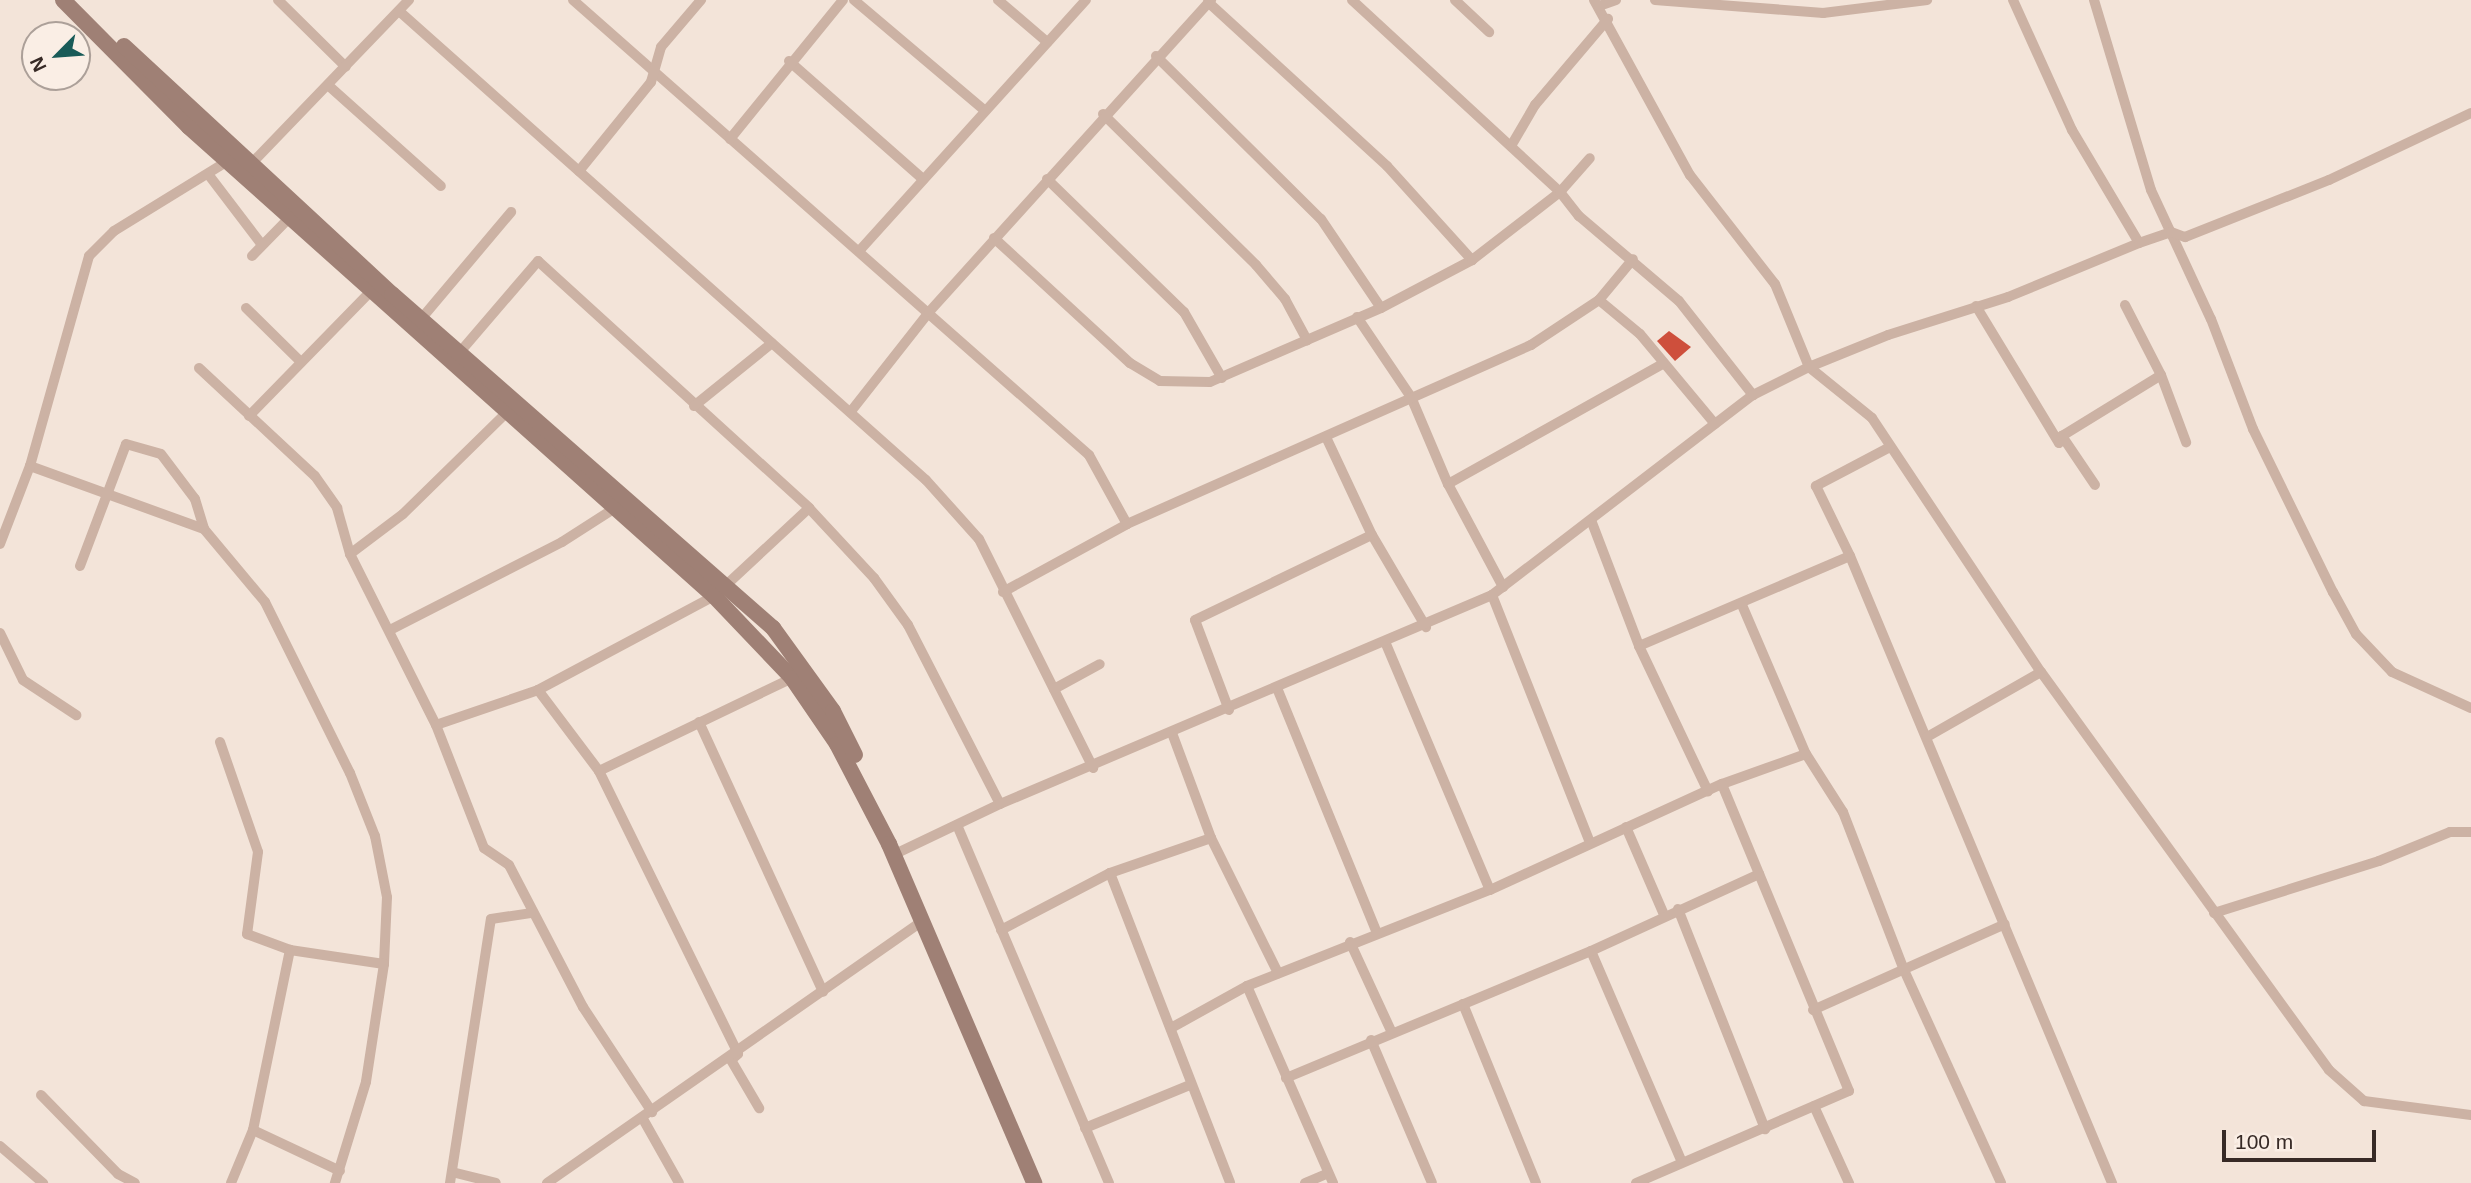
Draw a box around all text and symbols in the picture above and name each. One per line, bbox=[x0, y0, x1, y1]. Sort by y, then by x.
north arrow bbox=[21, 21, 91, 91]
text: N bbox=[26, 54, 51, 75]
scale bar bbox=[2226, 1116, 2380, 1160]
text: 100 m bbox=[2235, 1130, 2293, 1153]

